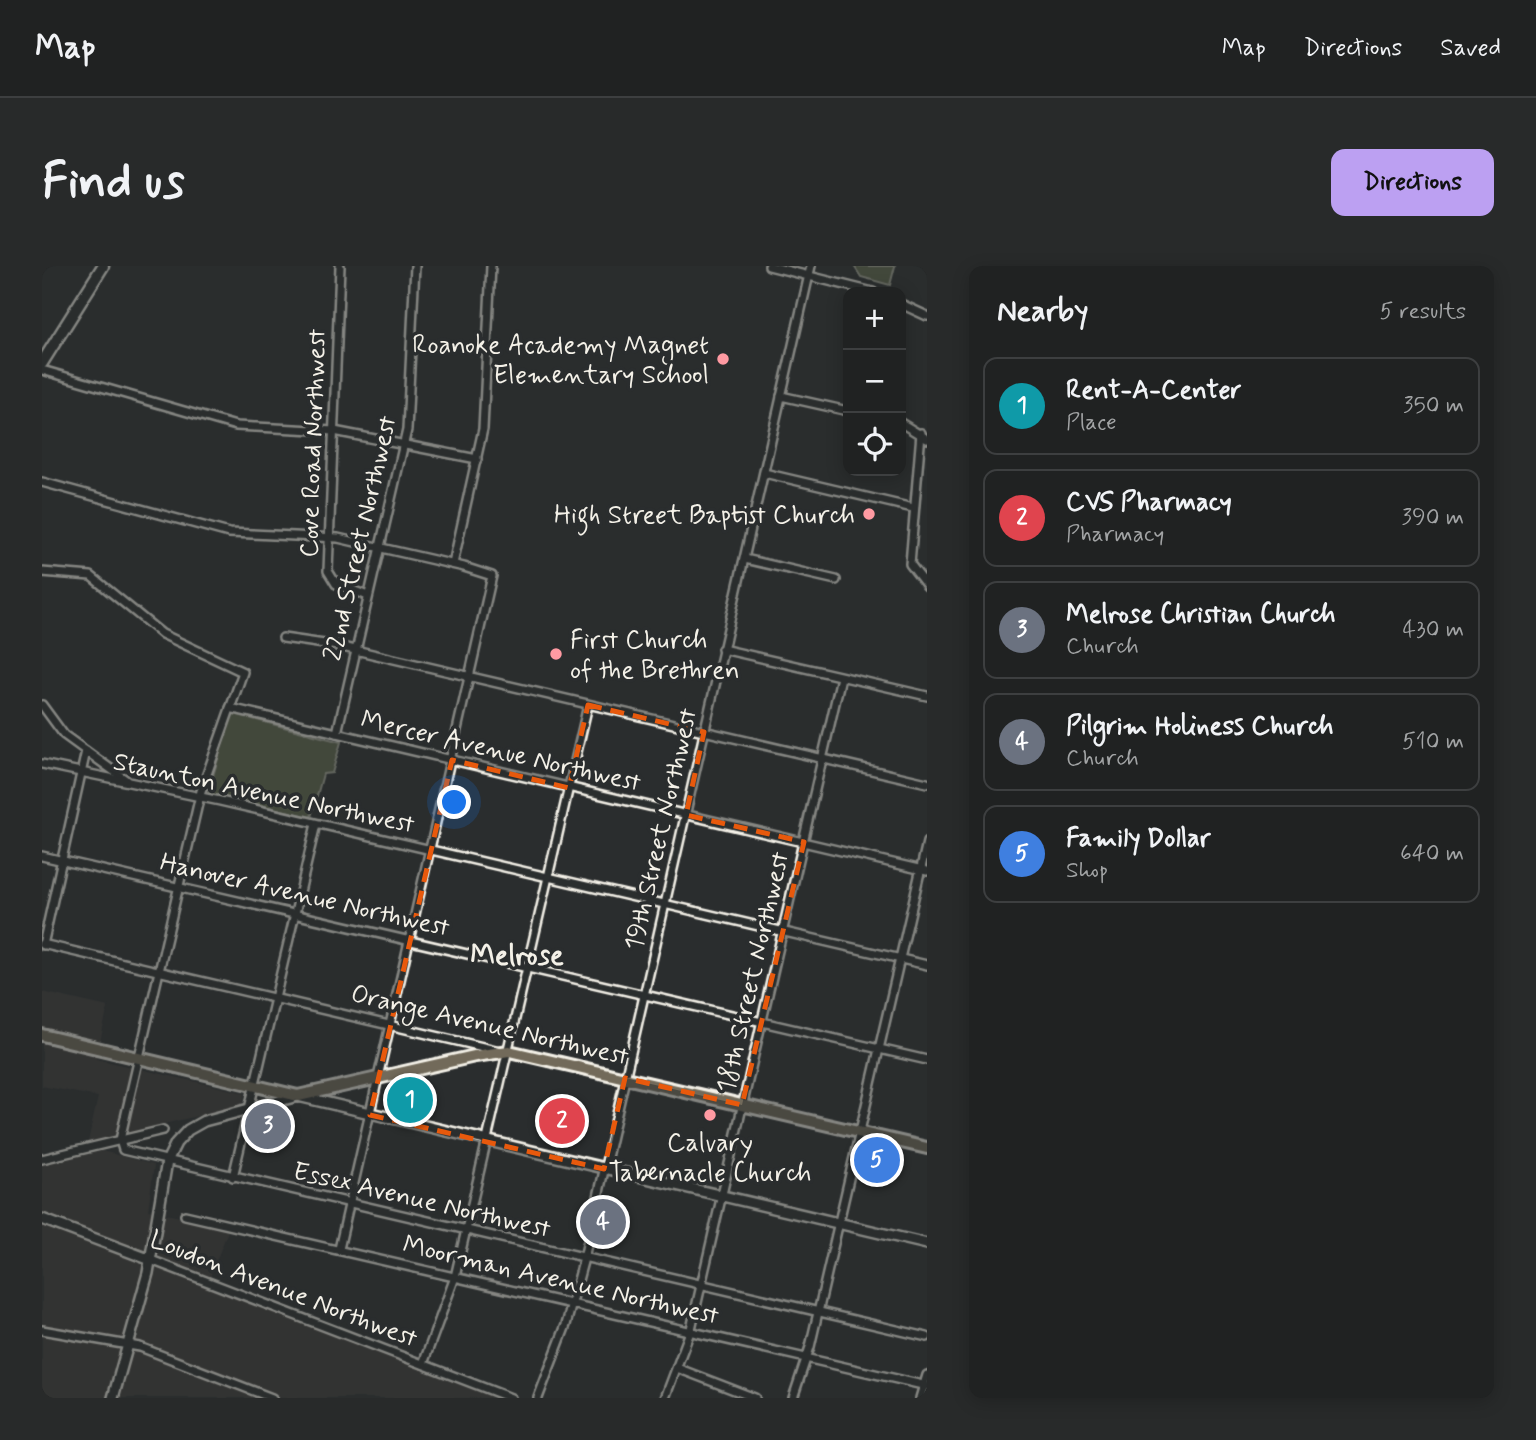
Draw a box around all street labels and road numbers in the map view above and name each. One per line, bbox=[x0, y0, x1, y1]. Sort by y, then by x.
street label: Cove Road Northwest bbox=[293, 328, 335, 558]
street label: 22nd Street Northwest bbox=[316, 413, 406, 664]
street label: Mercer Avenue Northwest bbox=[357, 703, 644, 801]
street label: 19th Street Northwest bbox=[618, 705, 706, 954]
street label: Staunton Avenue Northwest bbox=[110, 745, 417, 843]
street label: Hanover Avenue Northwest bbox=[156, 846, 453, 946]
street label: 18th Street Northwest bbox=[710, 849, 798, 1096]
street label: Orange Avenue Northwest bbox=[347, 977, 632, 1076]
street label: Essex Avenue Northwest bbox=[289, 1155, 554, 1247]
street label: Loudon Avenue Northwest bbox=[145, 1223, 422, 1357]
street label: Moorman Avenue Northwest bbox=[399, 1228, 722, 1334]

